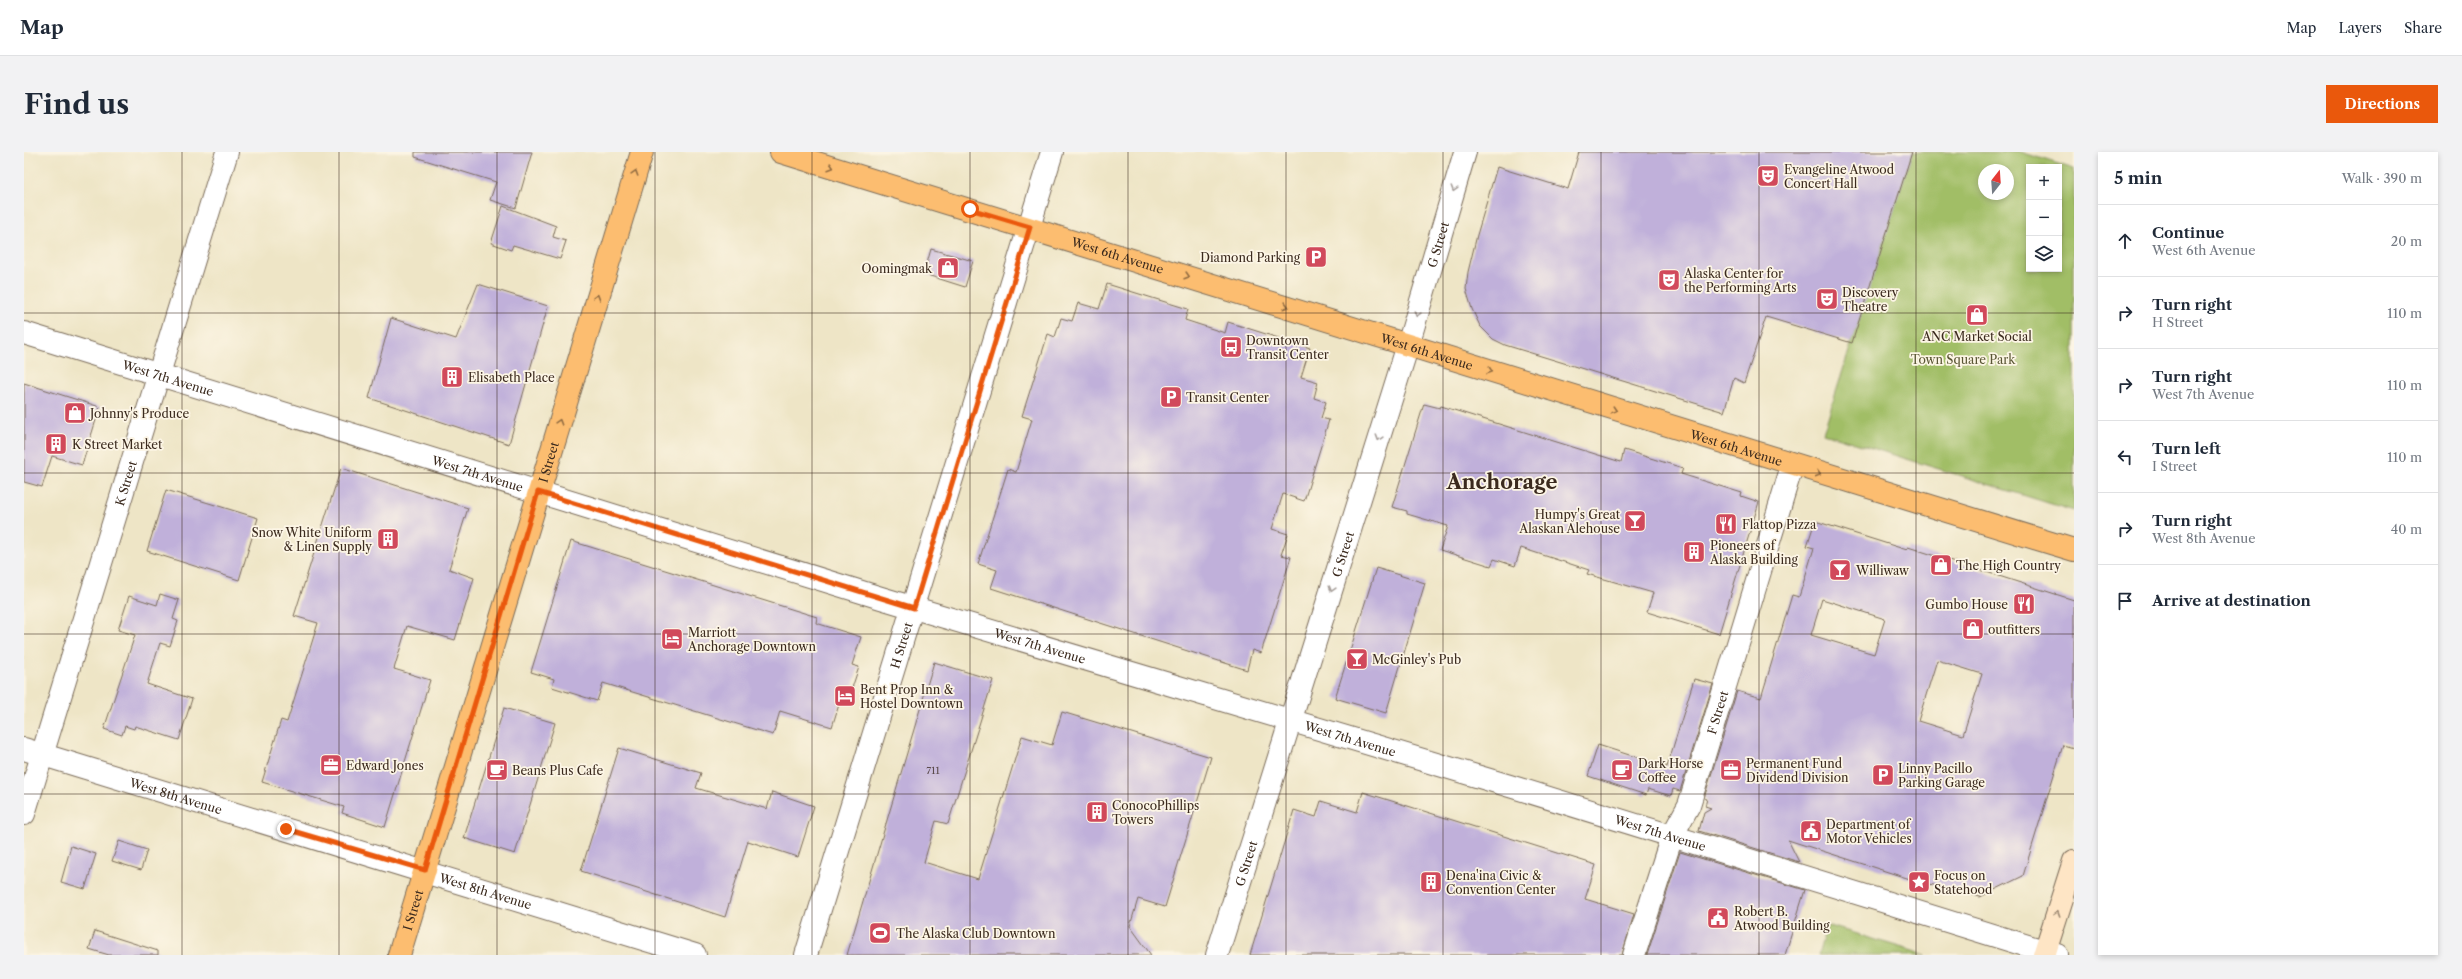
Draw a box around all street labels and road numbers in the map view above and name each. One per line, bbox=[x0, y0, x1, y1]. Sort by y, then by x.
street label: G Street bbox=[1424, 219, 1452, 269]
street label: West 6th Avenue bbox=[1069, 233, 1166, 276]
street label: West 6th Avenue bbox=[1378, 330, 1475, 373]
street label: West 7th Avenue bbox=[120, 356, 216, 399]
street label: West 6th Avenue bbox=[1688, 426, 1785, 469]
street label: I Street bbox=[535, 439, 562, 484]
street label: West 7th Avenue bbox=[429, 452, 525, 495]
street label: K Street bbox=[111, 458, 140, 508]
street label: G Street bbox=[1328, 529, 1357, 579]
street label: H Street bbox=[887, 620, 915, 670]
street label: West 7th Avenue bbox=[992, 625, 1088, 666]
street label: F Street bbox=[1703, 688, 1731, 736]
street label: West 7th Avenue bbox=[1302, 717, 1398, 759]
street label: West 8th Avenue bbox=[127, 774, 224, 817]
street label: West 7th Avenue bbox=[1612, 811, 1708, 854]
street label: G Street bbox=[1232, 838, 1260, 888]
street label: West 8th Avenue bbox=[437, 869, 534, 912]
street label: I Street bbox=[399, 887, 426, 932]

